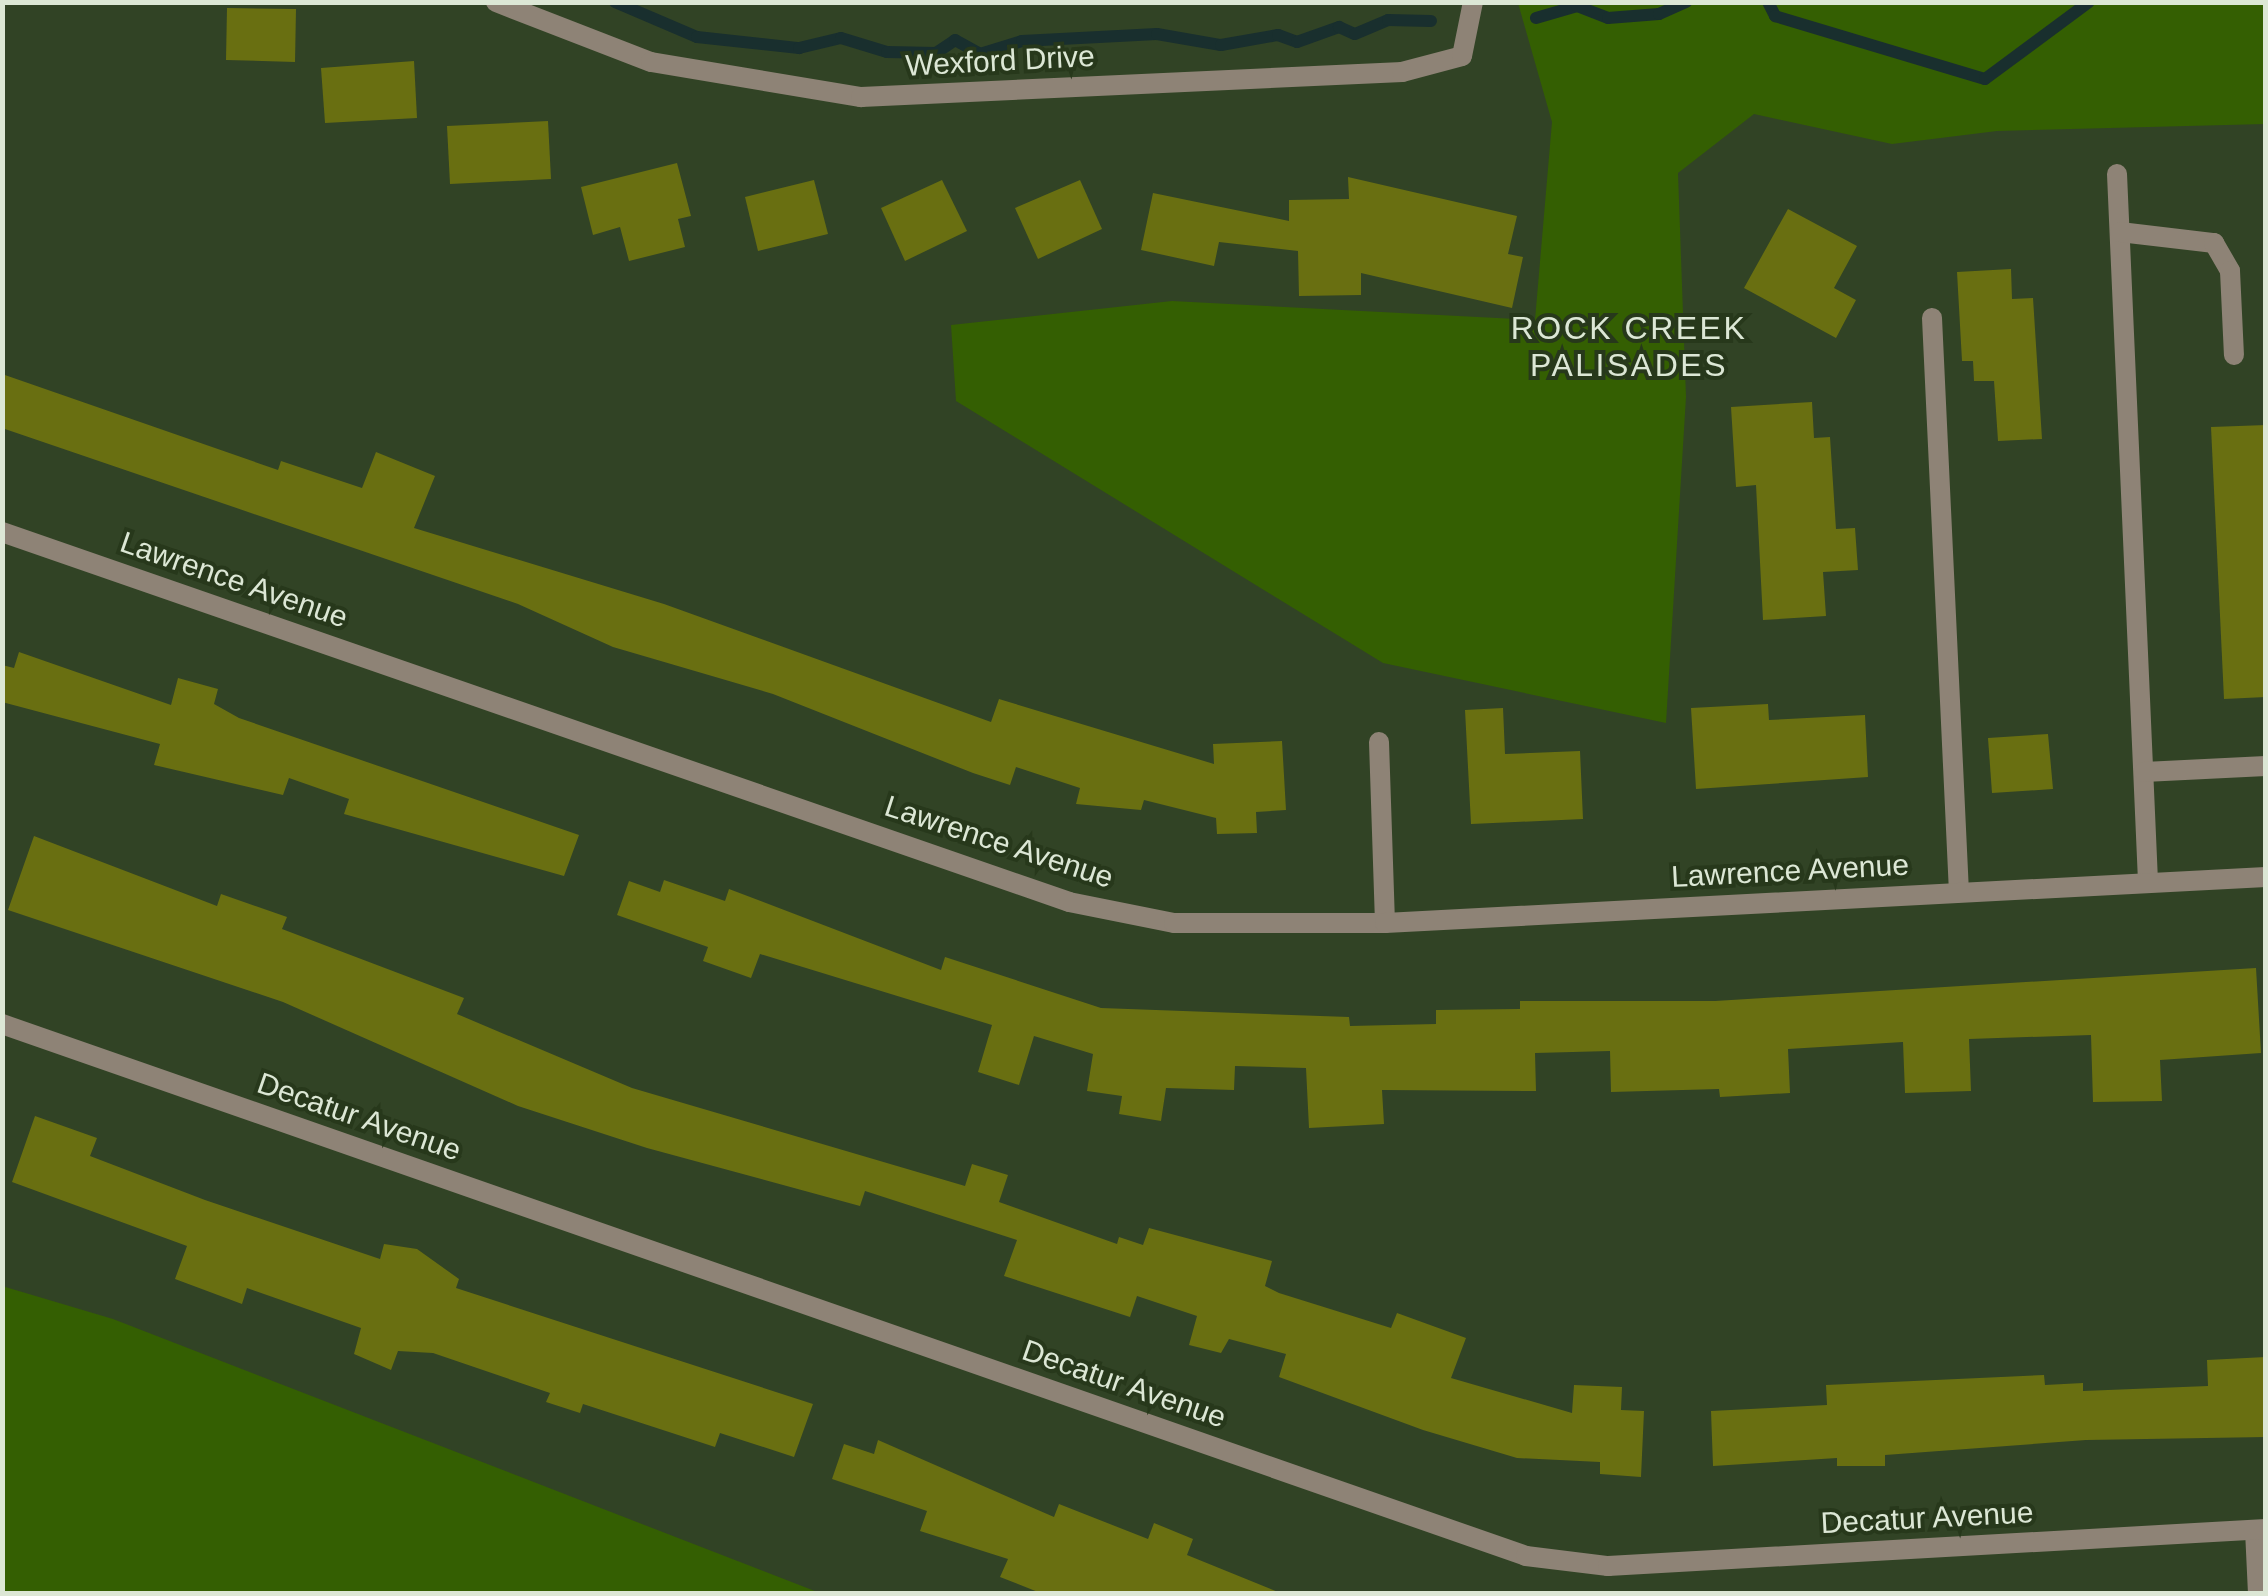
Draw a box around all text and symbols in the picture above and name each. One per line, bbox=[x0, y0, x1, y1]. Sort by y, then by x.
street label: Wexford Drive bbox=[904, 38, 1096, 84]
district label: ROCK CREEK PALISADES bbox=[1511, 310, 1747, 385]
street label: Lawrence Avenue bbox=[115, 524, 353, 636]
street label: Lawrence Avenue bbox=[879, 788, 1119, 896]
street label: Lawrence Avenue bbox=[1669, 847, 1911, 895]
street label: Decatur Avenue bbox=[252, 1065, 466, 1169]
street label: Decatur Avenue bbox=[1017, 1332, 1231, 1436]
street label: Decatur Avenue bbox=[1819, 1494, 2035, 1542]

